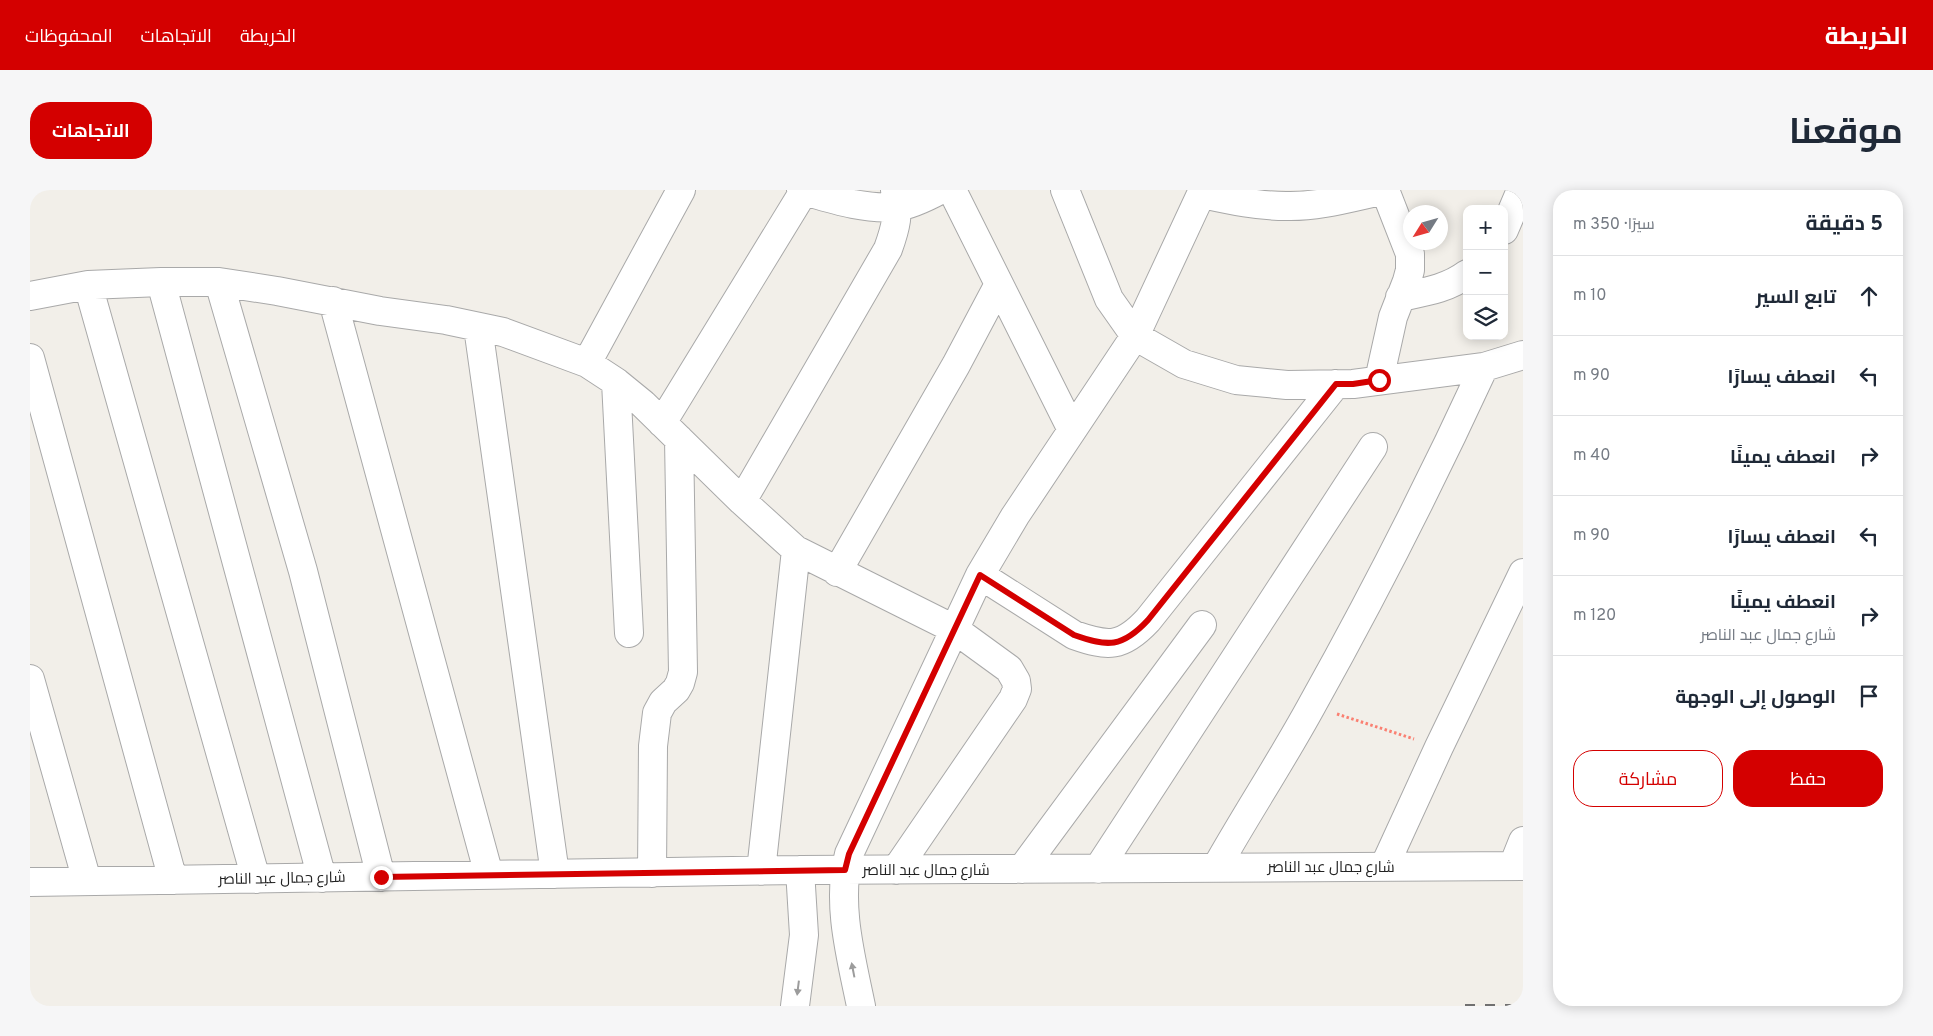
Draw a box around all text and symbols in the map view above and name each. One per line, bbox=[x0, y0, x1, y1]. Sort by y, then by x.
text: الخريطة bbox=[1825, 23, 1908, 53]
text: المحفوظات bbox=[25, 26, 113, 49]
text: الاتجاهات bbox=[141, 26, 212, 49]
text: الخريطة bbox=[240, 26, 296, 49]
button: الاتجاهات bbox=[30, 102, 152, 159]
text: موقعنا bbox=[1789, 112, 1903, 156]
north arrow bbox=[1403, 205, 1448, 250]
map controls bbox=[1463, 205, 1508, 340]
button: + bbox=[1463, 205, 1508, 250]
text: 5 دقيقة bbox=[1806, 211, 1883, 238]
text: سيرًا · 350 m bbox=[1573, 215, 1655, 235]
button: − bbox=[1463, 250, 1508, 295]
icon: ahead bbox=[1855, 282, 1883, 310]
text: 10 m bbox=[1573, 286, 1607, 306]
text: تابع السير bbox=[1756, 286, 1836, 310]
button: layers bbox=[1463, 295, 1508, 340]
icon: left bbox=[1855, 362, 1883, 390]
text: 90 m bbox=[1573, 366, 1610, 386]
text: انعطف يسارًا bbox=[1728, 366, 1836, 390]
route start bbox=[1368, 369, 1391, 392]
icon: right bbox=[1855, 442, 1883, 470]
text: 40 m bbox=[1573, 446, 1611, 466]
text: انعطف يمينًا bbox=[1730, 446, 1836, 470]
icon: left bbox=[1855, 522, 1883, 550]
text: 90 m bbox=[1573, 526, 1610, 546]
text: انعطف يسارًا bbox=[1728, 526, 1836, 550]
text: انعطف يمينًا bbox=[1730, 591, 1836, 615]
icon: right bbox=[1855, 602, 1883, 630]
text: 120 m bbox=[1573, 606, 1616, 626]
text: شارع جمال عبد الناصر bbox=[1700, 626, 1836, 646]
icon: arrive bbox=[1855, 682, 1883, 710]
text: الوصول إلى الوجهة bbox=[1675, 686, 1836, 710]
button: مشاركة bbox=[1573, 750, 1723, 807]
button: حفظ bbox=[1733, 750, 1883, 807]
street label: شارع جمال عبد الناصر bbox=[1266, 859, 1395, 878]
street label: شارع جمال عبد الناصر bbox=[861, 862, 990, 881]
route end bbox=[370, 866, 393, 889]
street label: شارع جمال عبد الناصر bbox=[217, 869, 346, 890]
one-way arrow bbox=[849, 962, 857, 978]
one-way arrow bbox=[793, 980, 801, 996]

